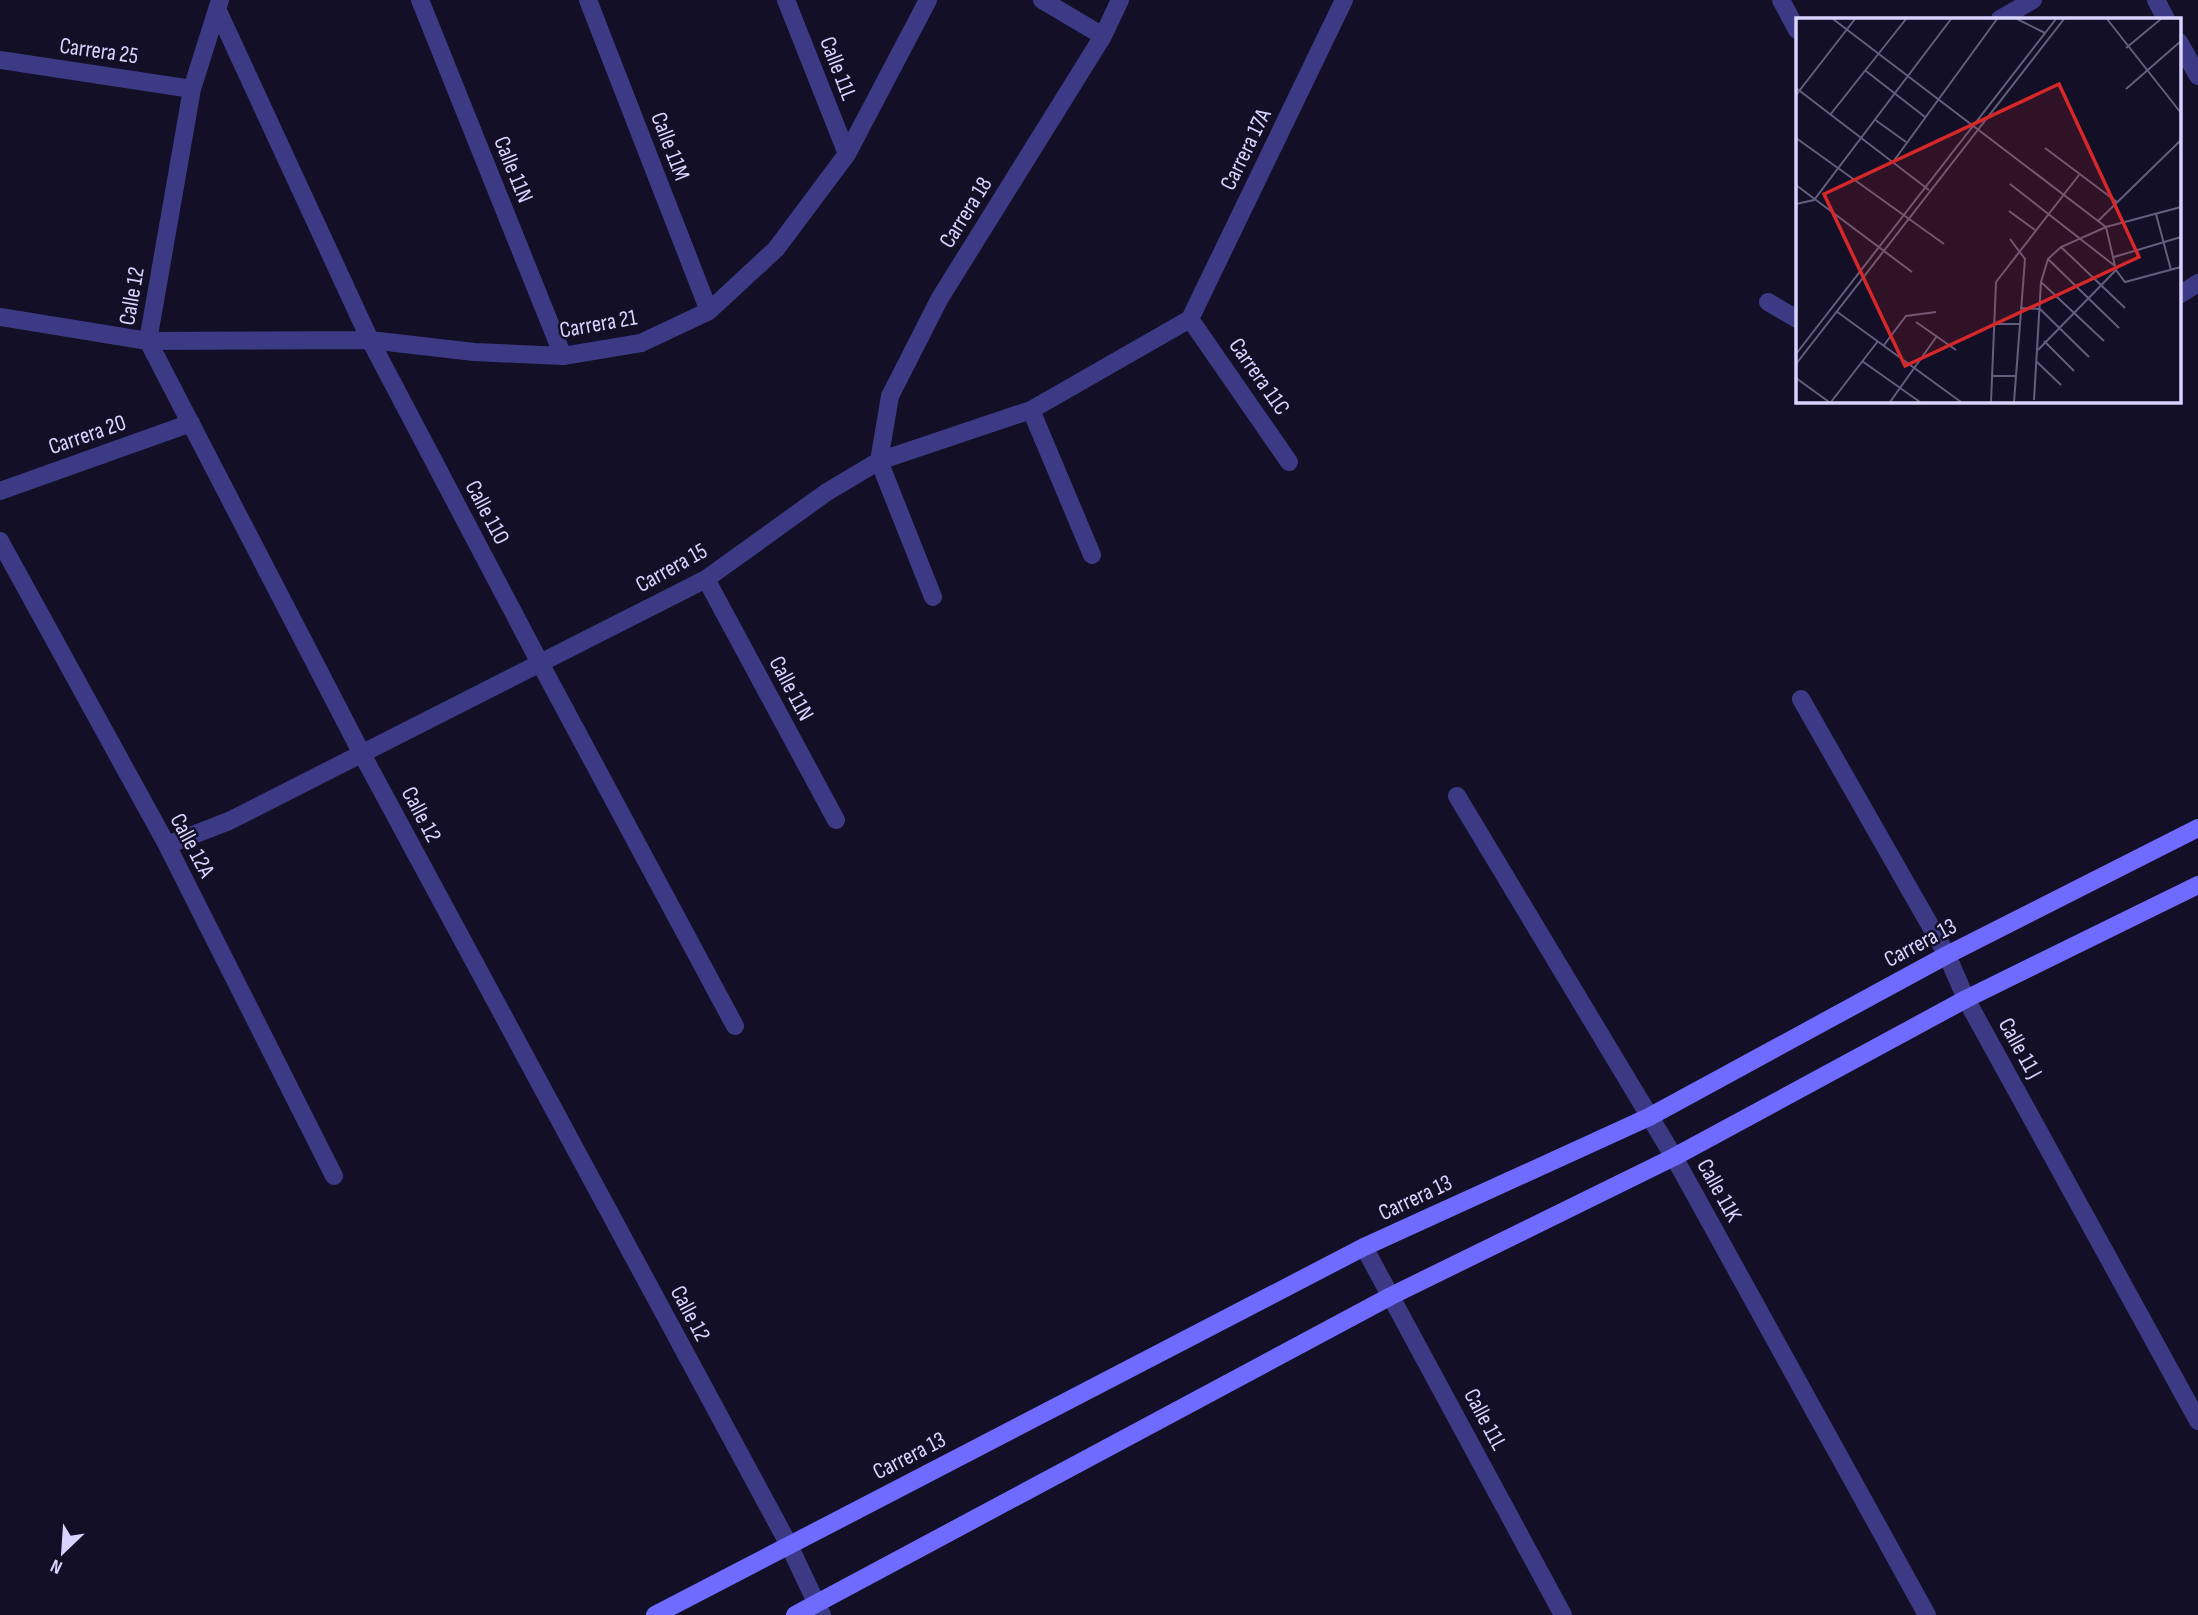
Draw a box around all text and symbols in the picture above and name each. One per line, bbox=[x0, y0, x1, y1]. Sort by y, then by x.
inset map bbox=[1796, 18, 2180, 402]
street label: Carrera 25 bbox=[58, 32, 140, 70]
street label: Calle 11L bbox=[813, 33, 863, 105]
street label: Carrera 17A bbox=[1214, 104, 1278, 195]
street label: Calle 11M bbox=[644, 108, 696, 184]
street label: Calle 11N bbox=[487, 132, 539, 207]
street label: Carrera 18 bbox=[933, 172, 999, 253]
street label: Calle 12 bbox=[113, 265, 151, 328]
street label: Carrera 21 bbox=[557, 303, 639, 345]
street label: Carrera 11C bbox=[1223, 333, 1296, 421]
street label: Carrera 20 bbox=[45, 409, 130, 461]
street label: Calle 11O bbox=[459, 476, 516, 549]
street label: Carrera 15 bbox=[631, 537, 712, 599]
street label: Calle 11N bbox=[763, 651, 820, 726]
street label: Calle 12 bbox=[395, 782, 447, 847]
street label: Calle 12A bbox=[164, 809, 221, 883]
street label: Carrera 13 bbox=[1879, 912, 1962, 974]
street label: Calle 11 J bbox=[1992, 1013, 2048, 1084]
street label: Calle 11K bbox=[1690, 1154, 1748, 1227]
street label: Carrera 13 bbox=[1374, 1169, 1457, 1227]
street label: Calle 12 bbox=[664, 1281, 716, 1346]
street label: Calle 11L bbox=[1457, 1384, 1513, 1456]
street label: Carrera 13 bbox=[868, 1426, 951, 1486]
north arrow bbox=[28, 1517, 98, 1587]
text: N bbox=[47, 1553, 66, 1579]

